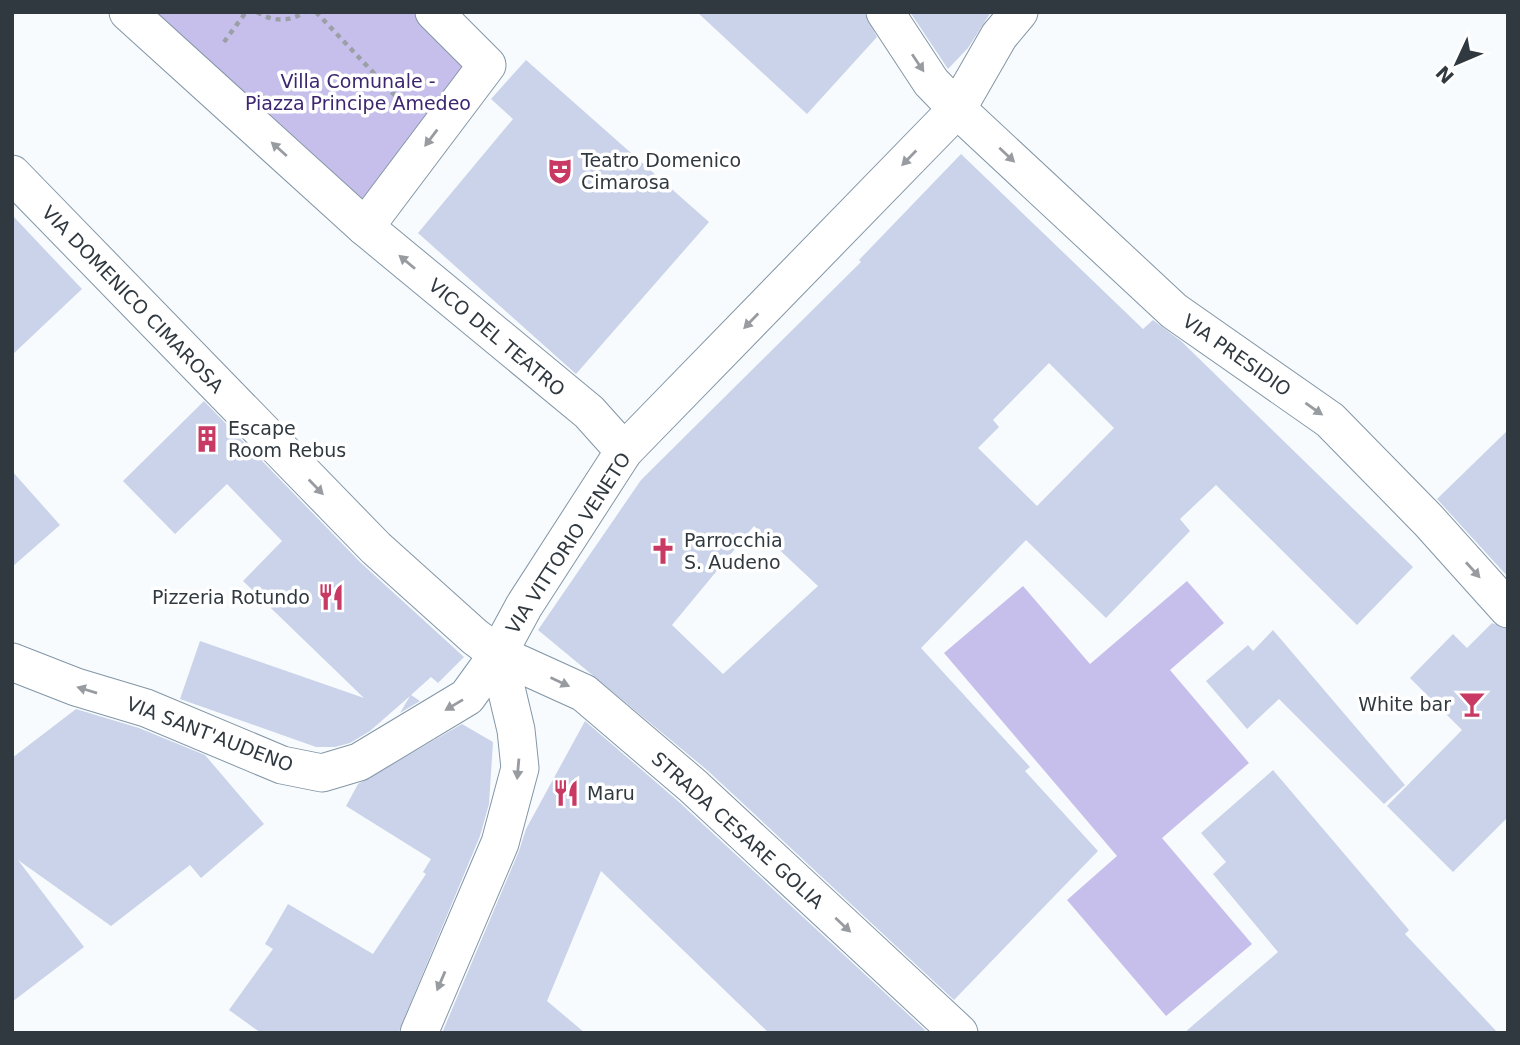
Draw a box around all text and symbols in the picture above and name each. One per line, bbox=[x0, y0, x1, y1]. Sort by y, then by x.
north arrow bbox=[1422, 28, 1492, 98]
one-way arrow bbox=[911, 54, 925, 72]
text: N bbox=[1431, 61, 1458, 88]
park label: Villa Comunale - Piazza Principe Amedeo bbox=[245, 70, 471, 114]
one-way arrow bbox=[424, 128, 439, 146]
one-way arrow bbox=[271, 141, 288, 157]
one-way arrow bbox=[998, 147, 1016, 163]
place label: Teatro Domenico Cimarosa bbox=[580, 149, 741, 193]
one-way arrow bbox=[902, 149, 918, 166]
theatre icon: Teatro Domenico Cimarosa bbox=[545, 156, 575, 186]
street label: VIA DOMENICO CIMAROSA bbox=[38, 201, 228, 397]
one-way arrow bbox=[399, 255, 416, 270]
street label: VICO DEL TEATRO bbox=[424, 274, 570, 400]
street label: VIA PRESIDIO bbox=[1179, 310, 1295, 400]
one-way arrow bbox=[743, 312, 759, 329]
one-way arrow bbox=[1304, 402, 1323, 415]
place label: Escape Room Rebus bbox=[228, 417, 346, 461]
building icon: Escape Room Rebus bbox=[192, 424, 222, 454]
street label: VIA VITTORIO VENETO bbox=[501, 448, 635, 638]
one-way arrow bbox=[308, 478, 325, 495]
place label: Parrocchia S. Audeno bbox=[684, 529, 783, 573]
church icon: Parrocchia S. Audeno bbox=[648, 536, 678, 566]
one-way arrow bbox=[1465, 562, 1480, 579]
restaurant icon: Pizzeria Rotundo bbox=[316, 582, 346, 612]
place label: Pizzeria Rotundo bbox=[152, 586, 310, 608]
one-way arrow bbox=[550, 676, 570, 688]
one-way arrow bbox=[77, 685, 98, 695]
bar icon: White bar bbox=[1457, 689, 1487, 719]
street label: VIA SANT'AUDENO bbox=[124, 692, 296, 776]
place label: White bar bbox=[1358, 693, 1451, 715]
one-way arrow bbox=[445, 698, 464, 711]
street label: STRADA CESARE GOLIA bbox=[648, 747, 828, 913]
one-way arrow bbox=[512, 758, 523, 780]
restaurant icon: Maru bbox=[551, 778, 581, 808]
place label: Maru bbox=[587, 782, 635, 804]
one-way arrow bbox=[834, 917, 851, 933]
one-way arrow bbox=[435, 971, 446, 992]

